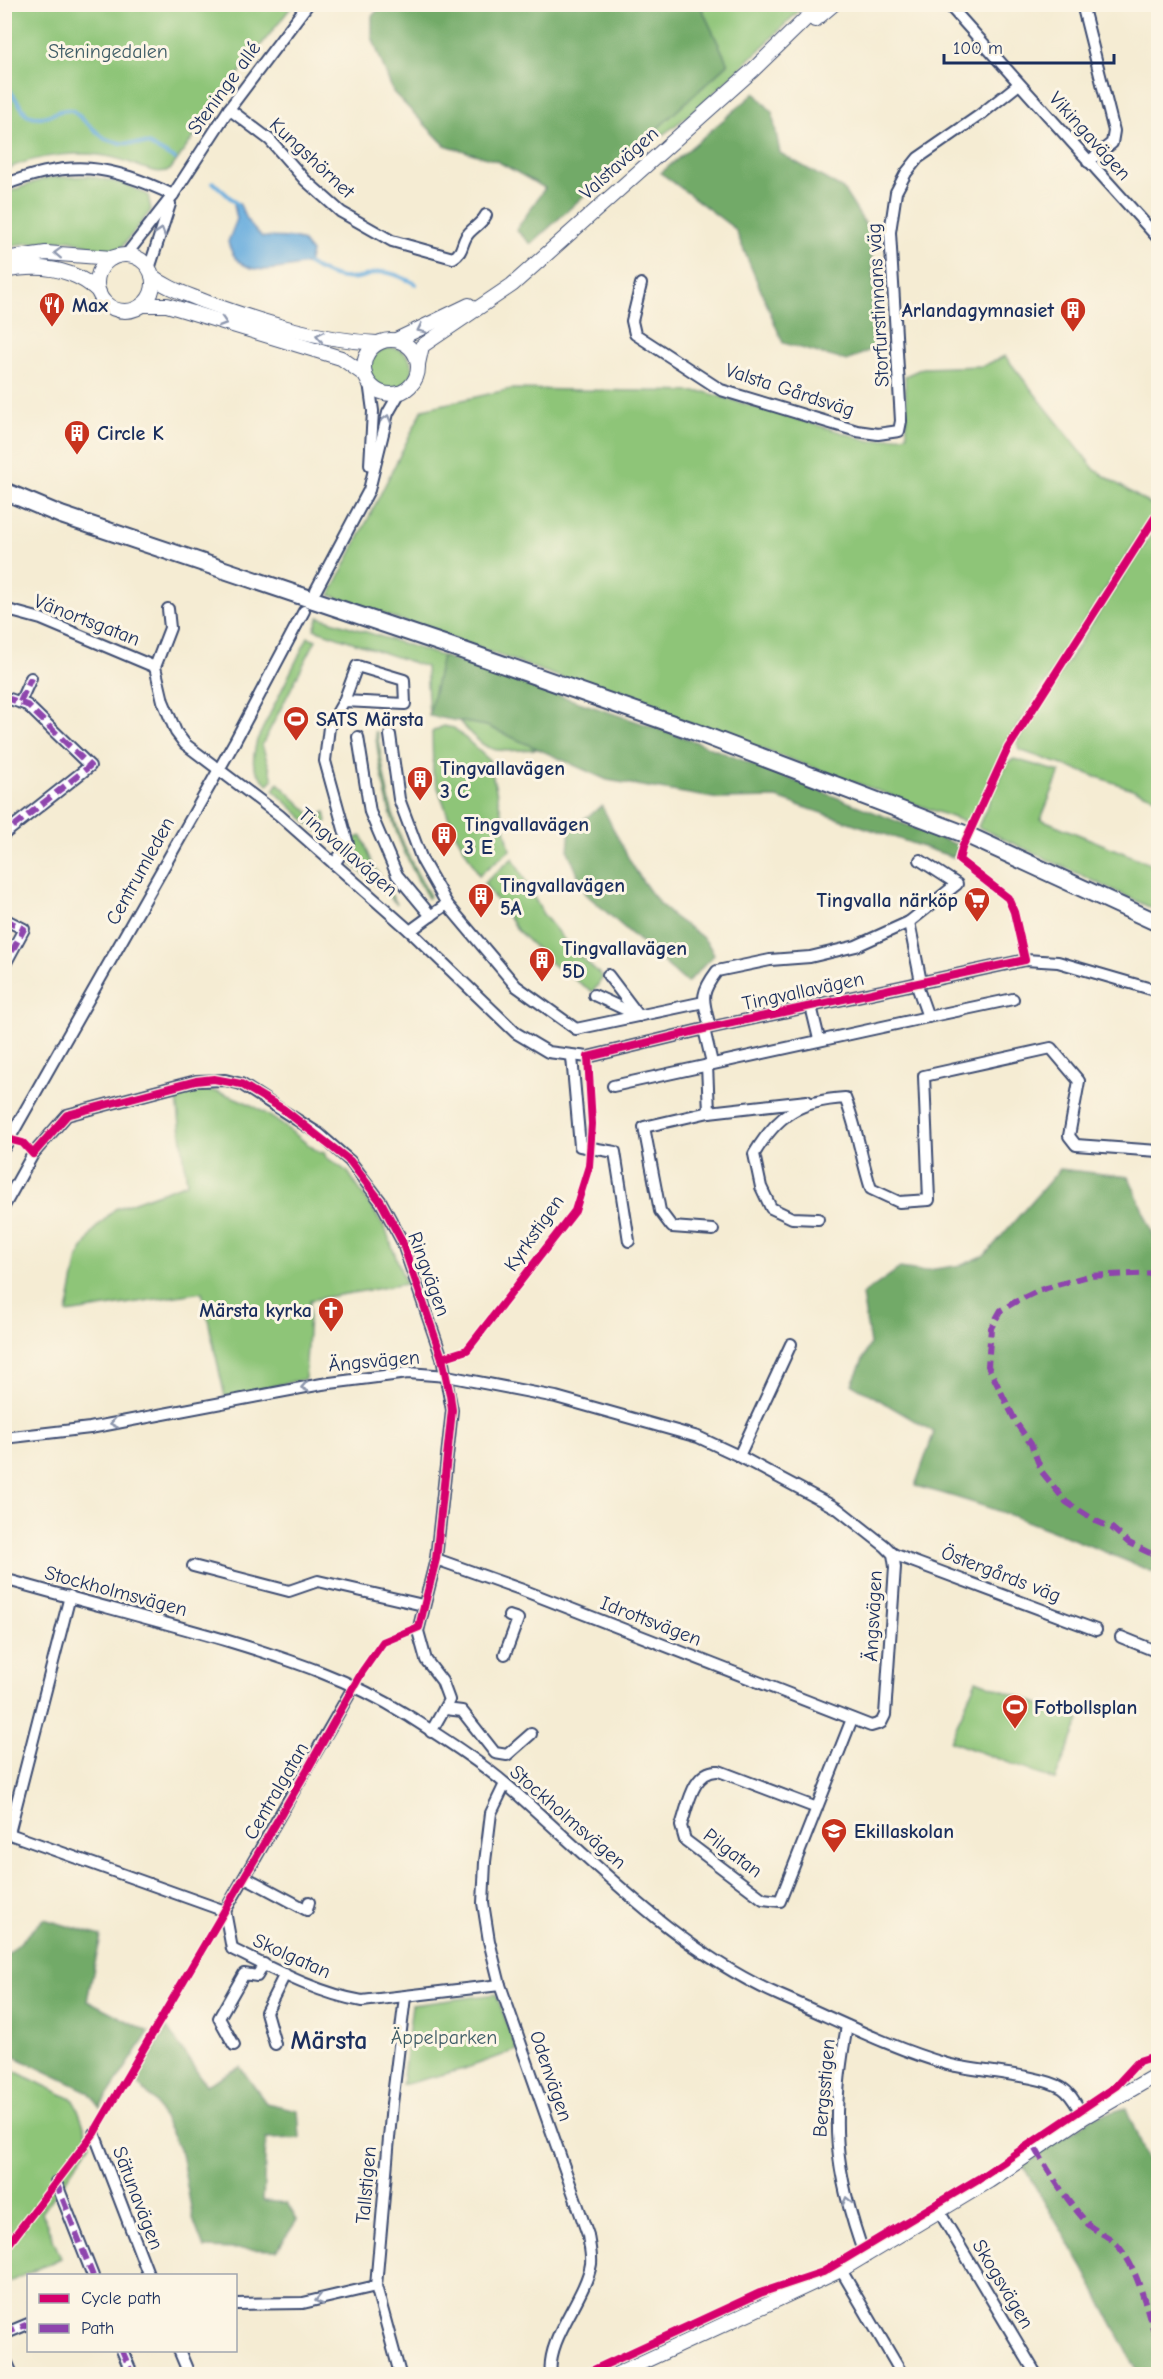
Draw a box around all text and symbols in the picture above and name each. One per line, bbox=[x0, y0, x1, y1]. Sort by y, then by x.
scale bar bbox=[944, 27, 1114, 65]
street label: Steninge allé bbox=[183, 37, 265, 139]
text: 100 m bbox=[953, 38, 1003, 59]
park label: Steningedalen bbox=[48, 40, 168, 63]
street label: Vikingavägen bbox=[1044, 87, 1136, 185]
street label: Kungshörnet bbox=[265, 113, 360, 204]
street label: Valstavägen bbox=[575, 122, 663, 204]
street label: Storfurstinnans väg bbox=[862, 222, 894, 388]
one-way arrow bbox=[154, 227, 166, 238]
one-way arrow bbox=[54, 247, 63, 260]
restaurant icon: Max bbox=[37, 290, 67, 328]
place label: Max bbox=[72, 294, 108, 317]
building icon: Arlandagymnasiet bbox=[1058, 295, 1088, 333]
place label: Arlandagymnasiet bbox=[902, 299, 1054, 322]
one-way arrow bbox=[217, 315, 228, 327]
one-way arrow bbox=[417, 322, 428, 333]
one-way arrow bbox=[315, 330, 325, 343]
street label: Valsta Gårdsväg bbox=[722, 358, 858, 422]
one-way arrow bbox=[380, 414, 392, 425]
building icon: Circle K bbox=[62, 418, 92, 456]
place label: Circle K bbox=[97, 422, 164, 445]
street label: Vänortsgatan bbox=[31, 589, 143, 651]
sports icon: SATS Märsta bbox=[281, 704, 311, 742]
place label: SATS Märsta bbox=[316, 708, 424, 731]
place label: Tingvallavägen 3 C bbox=[440, 757, 565, 803]
building icon: Tingvallavägen 3 C bbox=[405, 764, 435, 802]
street label: Tingvallavägen bbox=[294, 803, 402, 901]
street label: Centrumleden bbox=[101, 813, 179, 929]
place label: Tingvallavägen 3 E bbox=[464, 813, 589, 859]
building icon: Tingvallavägen 3 E bbox=[429, 820, 459, 858]
place label: Tingvallavägen 5A bbox=[500, 874, 625, 920]
building icon: Tingvallavägen 5A bbox=[466, 881, 496, 919]
supermarket icon: Tingvalla närköp bbox=[962, 885, 992, 923]
place label: Tingvalla närköp bbox=[817, 889, 958, 912]
place label: Tingvallavägen 5D bbox=[562, 937, 687, 983]
building icon: Tingvallavägen 5D bbox=[527, 945, 557, 983]
street label: Tingvallavägen bbox=[740, 967, 866, 1015]
street label: Kyrkstigen bbox=[499, 1190, 569, 1276]
street label: Ringvägen bbox=[403, 1229, 455, 1319]
church icon: Märsta kyrka bbox=[316, 1295, 346, 1333]
place label: Märsta kyrka bbox=[199, 1299, 312, 1322]
street label: Ängsvägen bbox=[327, 1346, 421, 1376]
one-way arrow bbox=[301, 1380, 311, 1393]
one-way arrow bbox=[109, 1416, 119, 1429]
street label: Östergårds väg bbox=[938, 1541, 1064, 1607]
street label: Stockholmsvägen bbox=[42, 1561, 190, 1621]
street label: Ängsvägen bbox=[859, 1570, 887, 1662]
street label: Idrottsvägen bbox=[597, 1591, 705, 1651]
sports icon: Fotbollsplan bbox=[1000, 1692, 1030, 1730]
place label: Fotbollsplan bbox=[1034, 1696, 1137, 1719]
street label: Centralgatan bbox=[239, 1738, 313, 1844]
street label: Stockholmsvägen bbox=[505, 1760, 631, 1874]
school or university icon: Ekillaskolan bbox=[819, 1816, 849, 1854]
place label: Ekillaskolan bbox=[854, 1820, 954, 1843]
street label: Pilgatan bbox=[699, 1823, 767, 1883]
street label: Skolgatan bbox=[250, 1929, 334, 1983]
district label: Märsta bbox=[291, 2026, 367, 2056]
park label: Äppelparken bbox=[391, 2026, 497, 2049]
street label: Odenvägen bbox=[525, 2028, 577, 2124]
street label: Bergsstigen bbox=[808, 2038, 840, 2138]
street label: Sätunavägen bbox=[108, 2143, 168, 2253]
street label: Tallstigen bbox=[351, 2145, 381, 2225]
one-way arrow bbox=[841, 2197, 854, 2207]
street label: Skogsvägen bbox=[967, 2235, 1039, 2333]
legend bbox=[27, 2274, 237, 2352]
text: Cycle path bbox=[81, 2288, 161, 2309]
one-way arrow bbox=[314, 2292, 324, 2305]
text: Path bbox=[81, 2318, 114, 2339]

